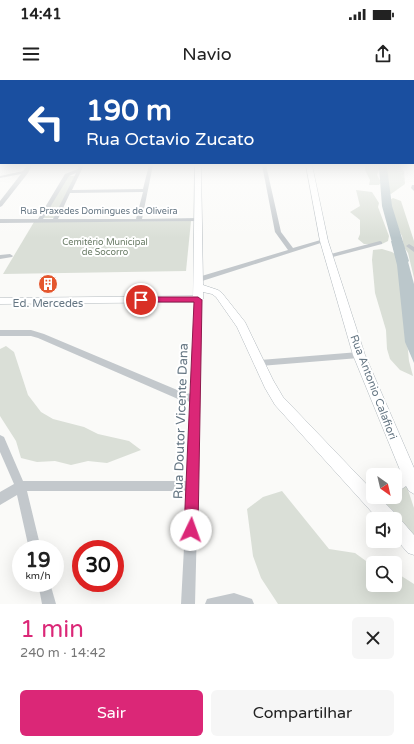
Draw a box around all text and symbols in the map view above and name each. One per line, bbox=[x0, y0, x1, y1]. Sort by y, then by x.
text: 14:41 bbox=[20, 5, 62, 23]
icon: menu bbox=[20, 43, 42, 65]
text: Navio bbox=[182, 43, 232, 65]
icon: share bbox=[372, 43, 394, 65]
text: 190 m bbox=[86, 94, 172, 128]
icon: left bbox=[20, 96, 72, 148]
text: Rua Octavio Zucato bbox=[86, 128, 255, 150]
street label: Rua Praxedes Domingues de Oliveira bbox=[20, 206, 178, 217]
park label: Cemitério Municipal de Socorro bbox=[62, 237, 148, 258]
building icon: Ed. Mercedes bbox=[37, 273, 59, 295]
pin bbox=[124, 283, 158, 317]
icon: arrive bbox=[130, 289, 152, 311]
place label: Ed. Mercedes bbox=[13, 297, 83, 310]
street label: Rua Antonio Calafiori bbox=[348, 333, 400, 441]
street label: Rua Doutor Vicente Dana bbox=[170, 343, 192, 499]
north arrow bbox=[366, 468, 402, 504]
map controls bbox=[366, 468, 402, 592]
position arrow bbox=[170, 509, 212, 551]
button: sound bbox=[366, 512, 402, 548]
speed limit sign: 30 bbox=[72, 540, 124, 592]
text: 19 bbox=[25, 549, 51, 573]
button: search bbox=[366, 556, 402, 592]
text: km/h bbox=[25, 570, 51, 582]
text: 1 min bbox=[20, 615, 84, 644]
button: close bbox=[352, 617, 394, 659]
text: 240 m · 14:42 bbox=[20, 645, 106, 661]
button: Sair bbox=[20, 690, 203, 736]
button: Compartilhar bbox=[211, 690, 394, 736]

